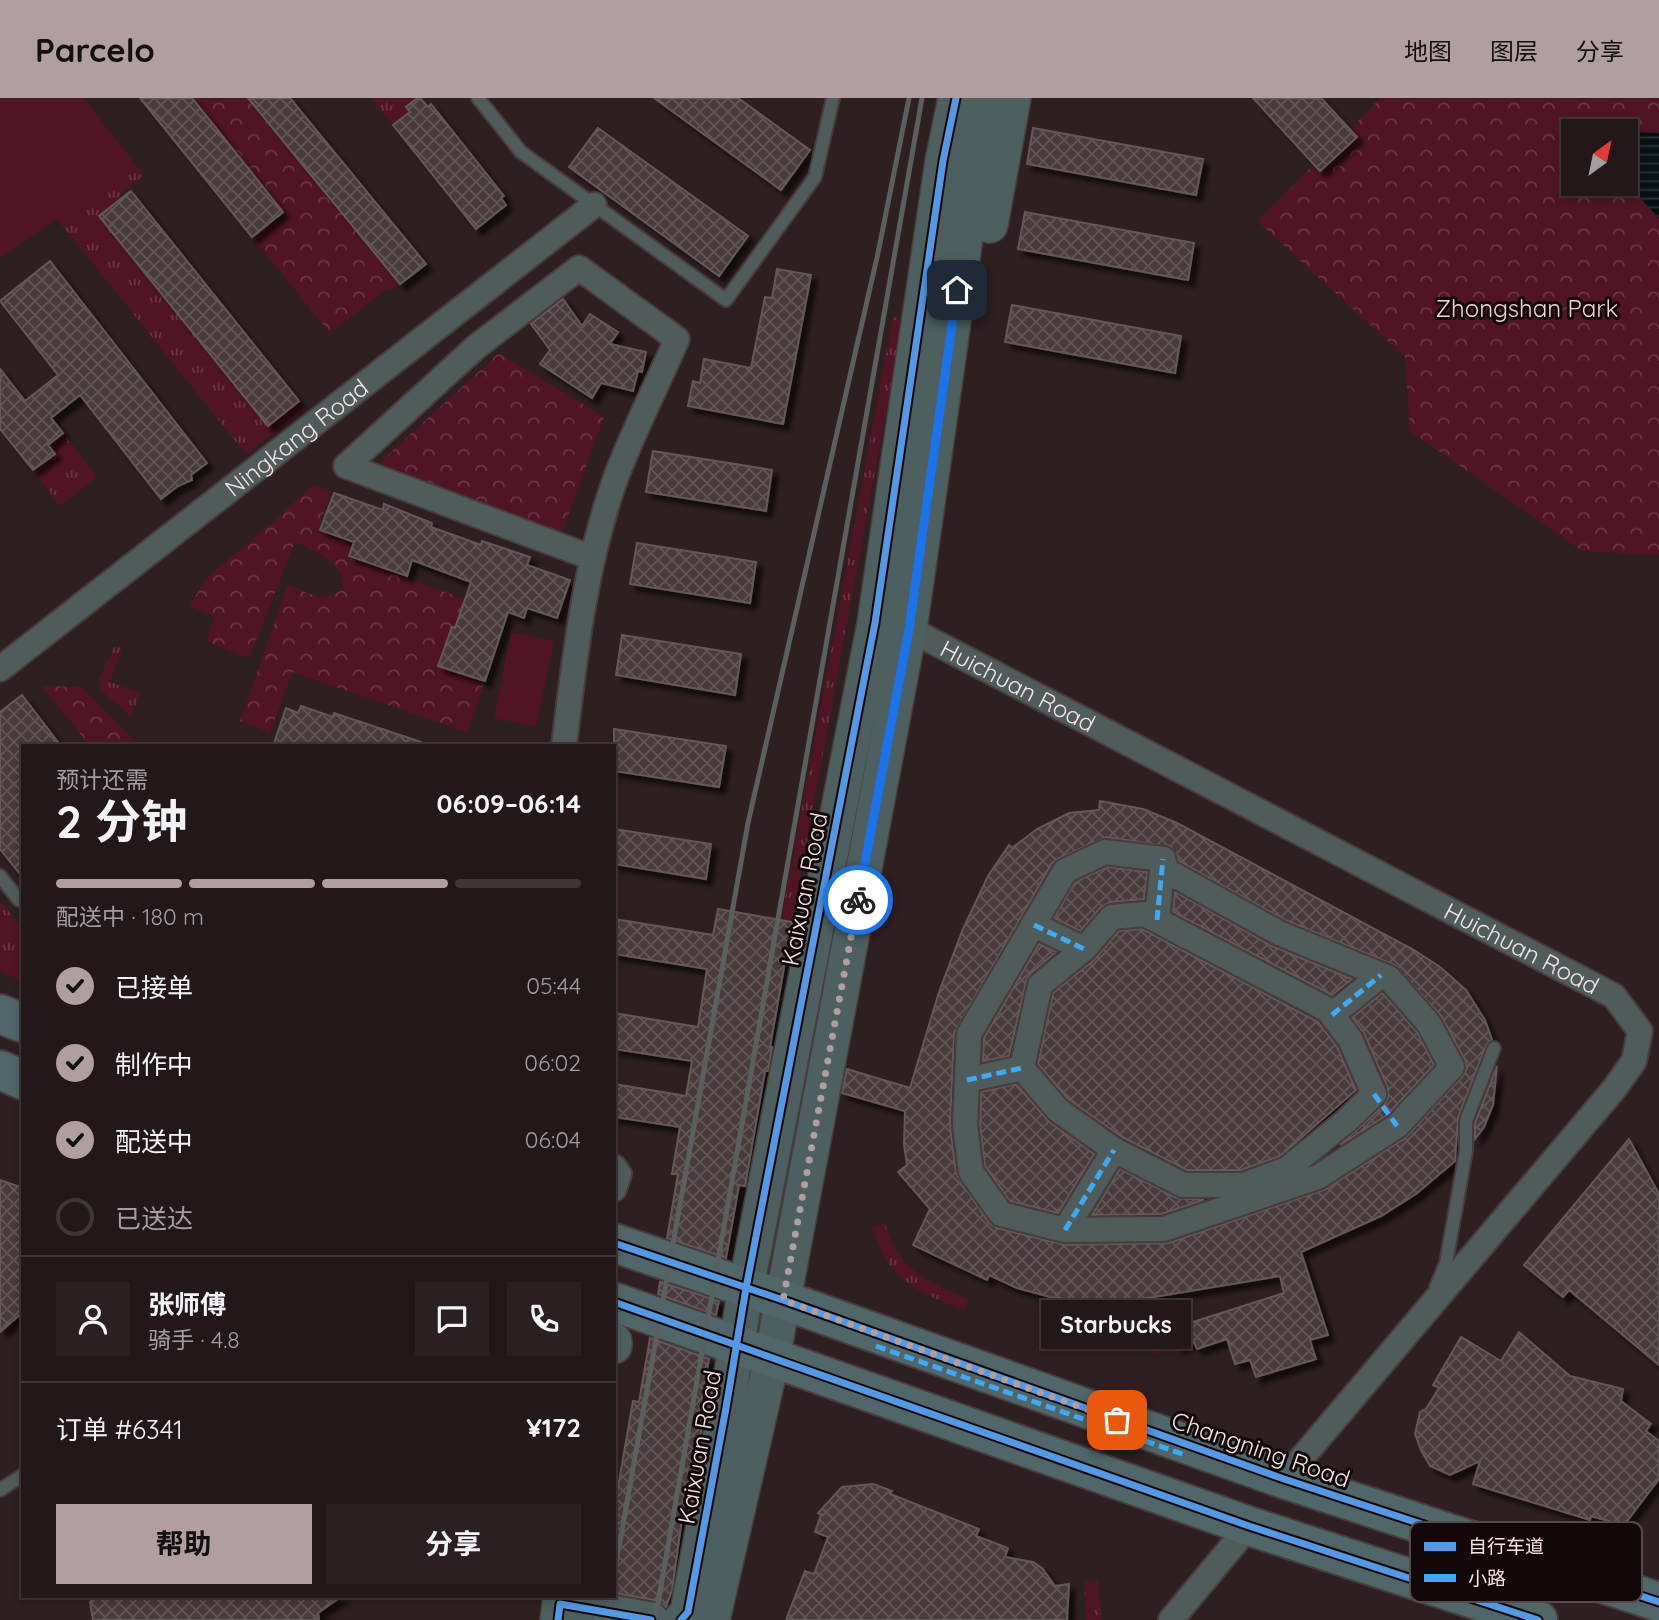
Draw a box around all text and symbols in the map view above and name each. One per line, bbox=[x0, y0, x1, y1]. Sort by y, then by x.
text: Parcelo bbox=[35, 29, 155, 70]
text: 地图 bbox=[1404, 36, 1452, 66]
text: 图层 bbox=[1490, 36, 1538, 66]
text: 分享 bbox=[1576, 36, 1624, 66]
north arrow bbox=[1561, 119, 1638, 196]
map controls bbox=[1561, 119, 1638, 196]
pin bbox=[927, 260, 987, 320]
icon: home bbox=[938, 271, 976, 309]
park label: Zhongshan Park bbox=[1436, 293, 1618, 323]
street label: Ningkang Road bbox=[219, 372, 374, 503]
street label: Huichuan Road bbox=[935, 633, 1100, 738]
text: 预计还需 bbox=[56, 765, 148, 794]
text: 06:09–06:14 bbox=[437, 787, 581, 820]
text: 2 分钟 bbox=[56, 792, 187, 850]
street label: Kaixuan Road bbox=[774, 810, 834, 968]
courier bbox=[823, 865, 893, 935]
icon: bike bbox=[839, 881, 877, 919]
street label: Huichuan Road bbox=[1439, 895, 1604, 1001]
text: 配送中 · 180 m bbox=[56, 902, 204, 931]
icon: check bbox=[56, 967, 94, 1005]
text: 已接单 bbox=[115, 971, 193, 1004]
text: 05:44 bbox=[526, 971, 581, 1000]
icon: check bbox=[56, 1044, 94, 1082]
text: 制作中 bbox=[115, 1048, 193, 1081]
text: 06:02 bbox=[524, 1048, 581, 1077]
icon: check bbox=[56, 1121, 94, 1159]
text: 配送中 bbox=[115, 1125, 193, 1158]
text: 06:04 bbox=[525, 1125, 581, 1154]
text: 已送达 bbox=[115, 1202, 193, 1235]
button: person bbox=[56, 1282, 130, 1356]
button: chat bbox=[415, 1282, 489, 1356]
button: phone bbox=[507, 1282, 581, 1356]
text: 张师傅 bbox=[148, 1288, 226, 1321]
callout: Starbucks bbox=[1042, 1301, 1192, 1350]
text: Starbucks bbox=[1060, 1310, 1172, 1339]
text: 骑手 · 4.8 bbox=[148, 1325, 240, 1354]
street label: Kaixuan Road bbox=[671, 1368, 727, 1526]
pin bbox=[1087, 1390, 1147, 1450]
icon: bag bbox=[1098, 1401, 1136, 1439]
street label: Changning Road bbox=[1168, 1404, 1354, 1494]
text: ¥172 bbox=[526, 1411, 581, 1444]
text: 订单 #6341 bbox=[56, 1413, 183, 1446]
button: 帮助 bbox=[56, 1504, 312, 1584]
button: 分享 bbox=[326, 1504, 581, 1584]
legend bbox=[1410, 1522, 1642, 1602]
text: 自行车道 bbox=[1468, 1534, 1544, 1558]
text: 小路 bbox=[1468, 1566, 1506, 1590]

